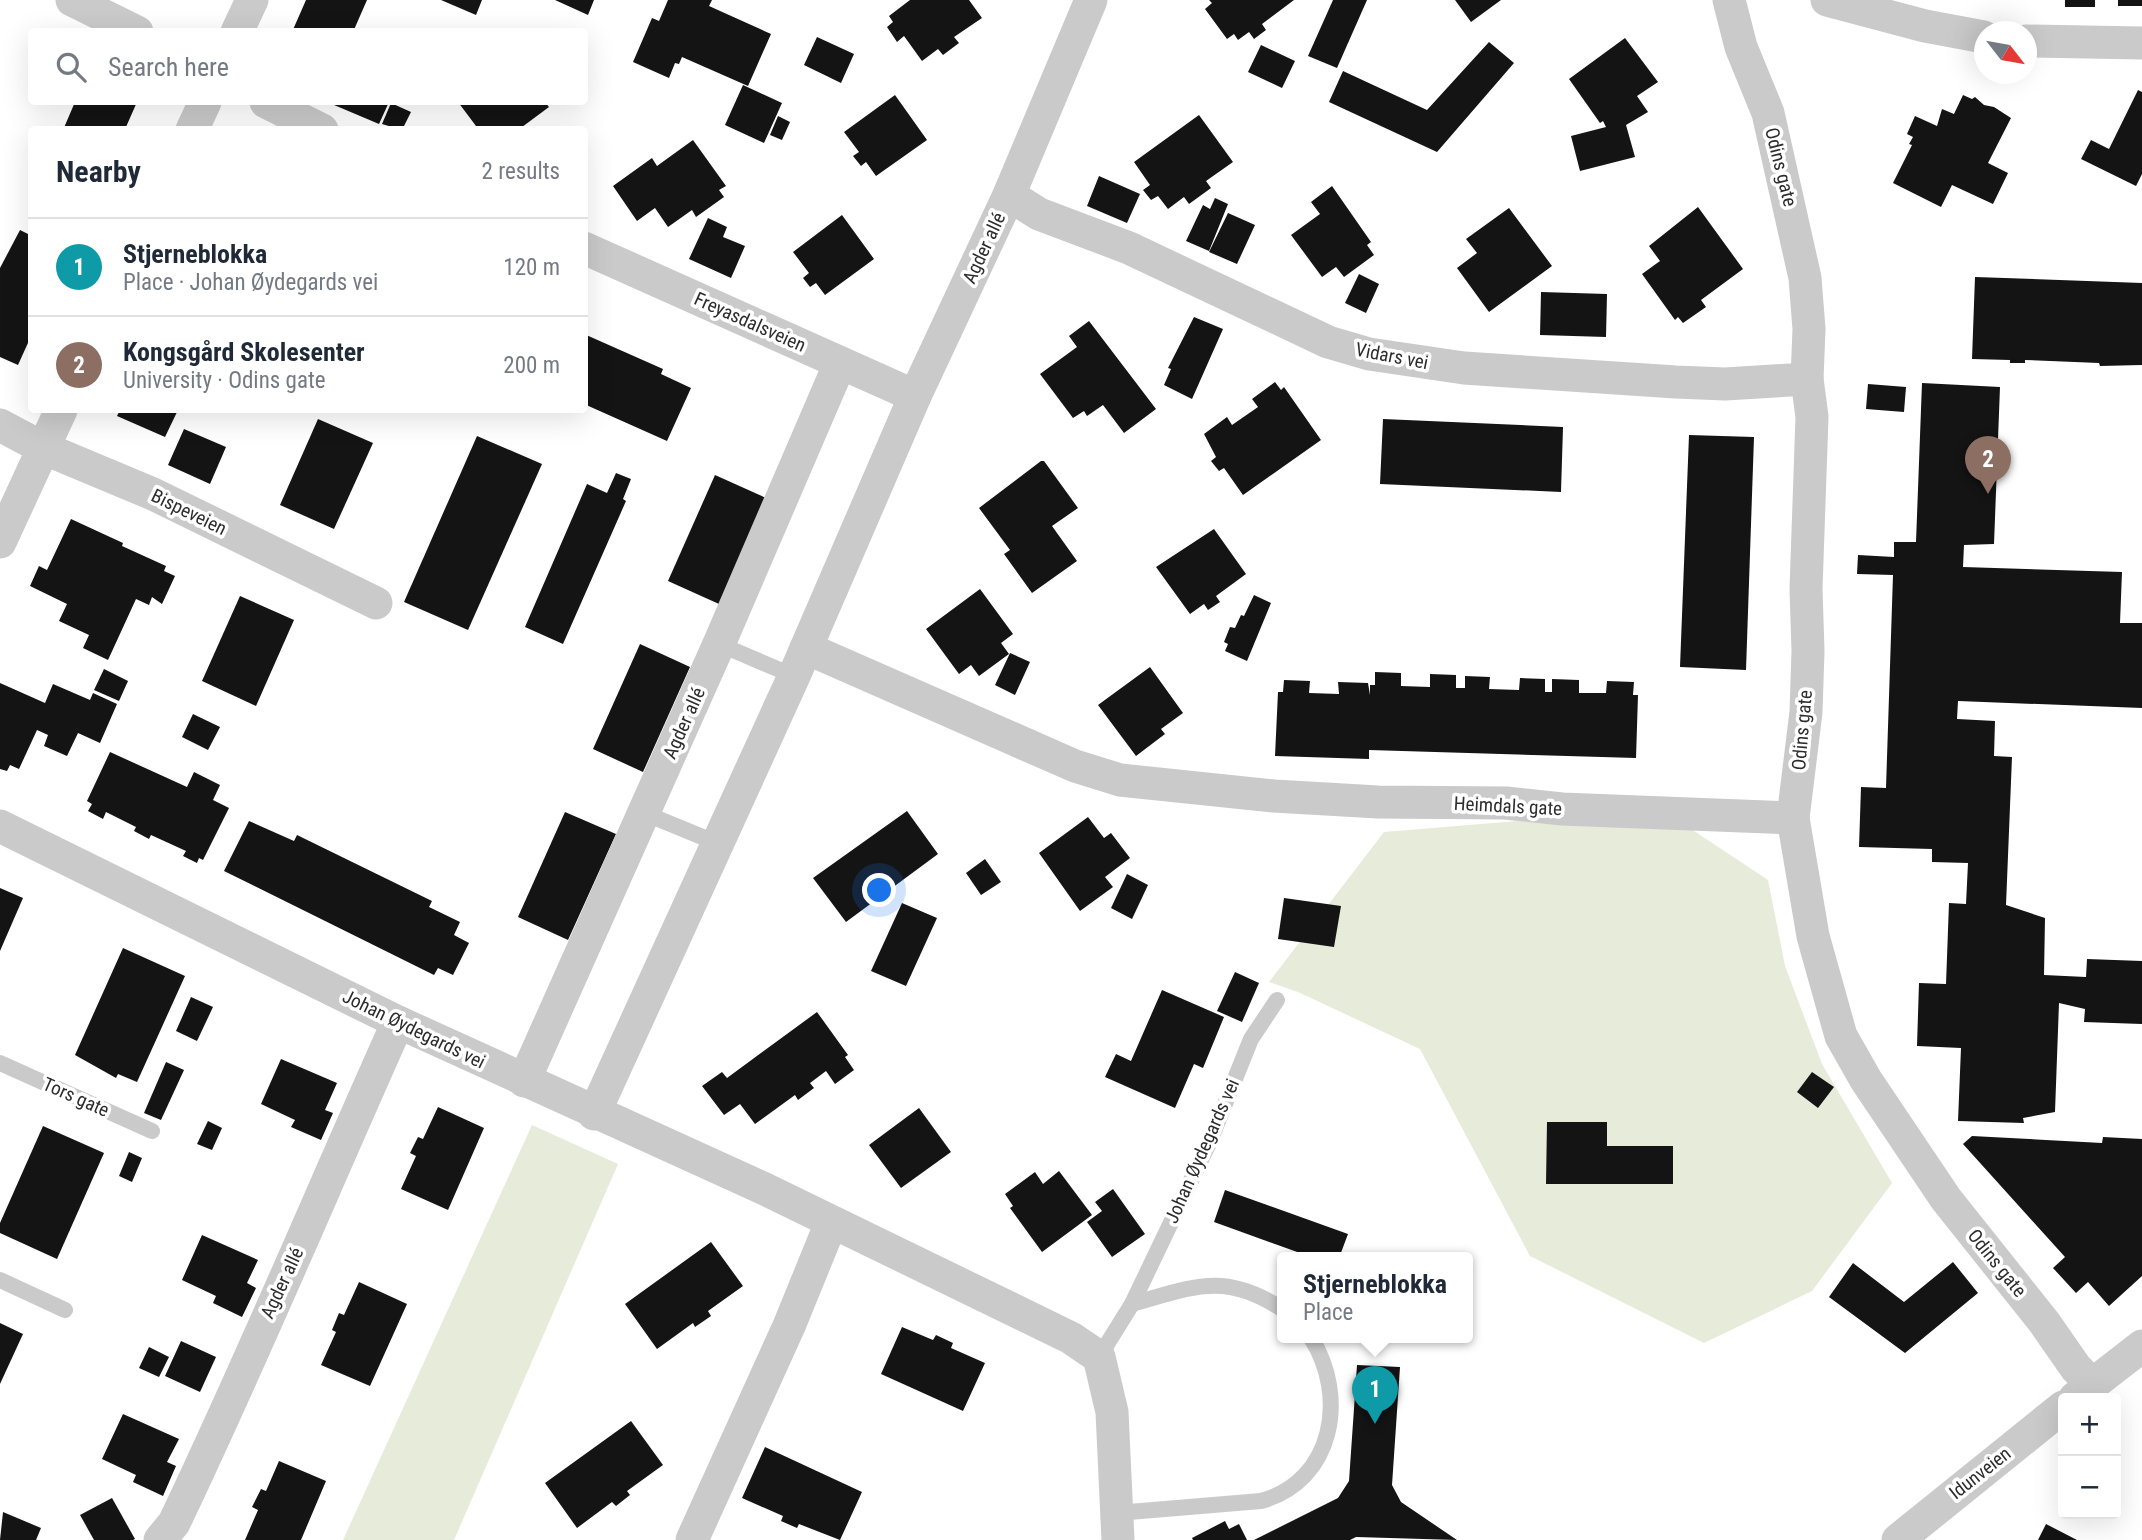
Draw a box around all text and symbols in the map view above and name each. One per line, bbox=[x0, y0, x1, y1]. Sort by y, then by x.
north arrow bbox=[1974, 21, 2037, 84]
search box bbox=[28, 28, 588, 105]
icon: search bbox=[52, 48, 90, 86]
text: Search here bbox=[108, 52, 229, 82]
street label: Odins gate bbox=[1760, 125, 1802, 209]
text: Nearby bbox=[56, 154, 141, 189]
text: 2 results bbox=[482, 158, 560, 185]
street label: Agder allé bbox=[958, 209, 1010, 287]
text: Stjerneblokka bbox=[123, 239, 267, 269]
text: 1 bbox=[73, 254, 85, 281]
text: 120 m bbox=[503, 254, 560, 281]
text: Place · Johan Øydegards vei bbox=[123, 269, 378, 296]
street label: Freyasdalsveien bbox=[691, 287, 809, 357]
text: Kongsgård Skolesenter bbox=[123, 337, 365, 367]
street label: Vidars vei bbox=[1354, 338, 1430, 374]
text: 2 bbox=[73, 352, 85, 379]
text: 200 m bbox=[503, 352, 560, 379]
text: University · Odins gate bbox=[123, 367, 326, 394]
pin: 2 bbox=[1965, 436, 2011, 494]
street label: Bispeveien bbox=[148, 484, 230, 540]
street label: Agder allé bbox=[658, 684, 710, 762]
street label: Odins gate bbox=[1787, 689, 1817, 771]
street label: Heimdals gate bbox=[1453, 792, 1563, 820]
your location bbox=[862, 873, 896, 907]
street label: Johan Øydegards vei bbox=[339, 984, 489, 1074]
street label: Tors gate bbox=[39, 1072, 113, 1122]
street label: Johan Øydegards vei bbox=[1160, 1075, 1244, 1227]
street label: Odins gate bbox=[1963, 1225, 2031, 1302]
street label: Agder allé bbox=[256, 1244, 308, 1322]
popup bbox=[1277, 1252, 1473, 1343]
text: Stjerneblokka bbox=[1303, 1269, 1447, 1299]
text: Place bbox=[1303, 1299, 1353, 1326]
pin: 1 bbox=[1352, 1366, 1398, 1424]
map controls bbox=[2058, 1393, 2121, 1519]
button: + bbox=[2058, 1393, 2121, 1456]
street label: Idunveien bbox=[1945, 1442, 2015, 1504]
button: − bbox=[2058, 1456, 2121, 1519]

